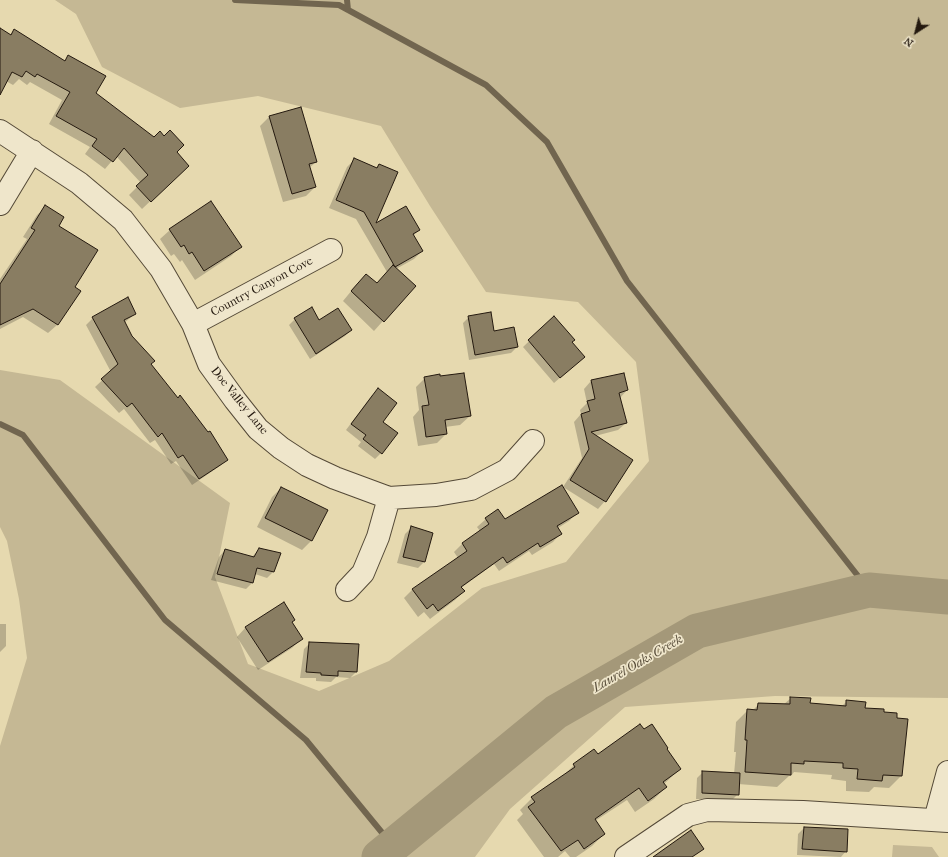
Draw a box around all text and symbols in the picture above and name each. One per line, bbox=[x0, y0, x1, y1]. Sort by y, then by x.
north arrow bbox=[896, 12, 936, 52]
text: N bbox=[901, 34, 916, 50]
street label: Country Canyon Cove bbox=[208, 254, 316, 320]
street label: Doe Valley Lane bbox=[207, 364, 271, 438]
water label: Laurel Oaks Creek bbox=[590, 632, 686, 696]

